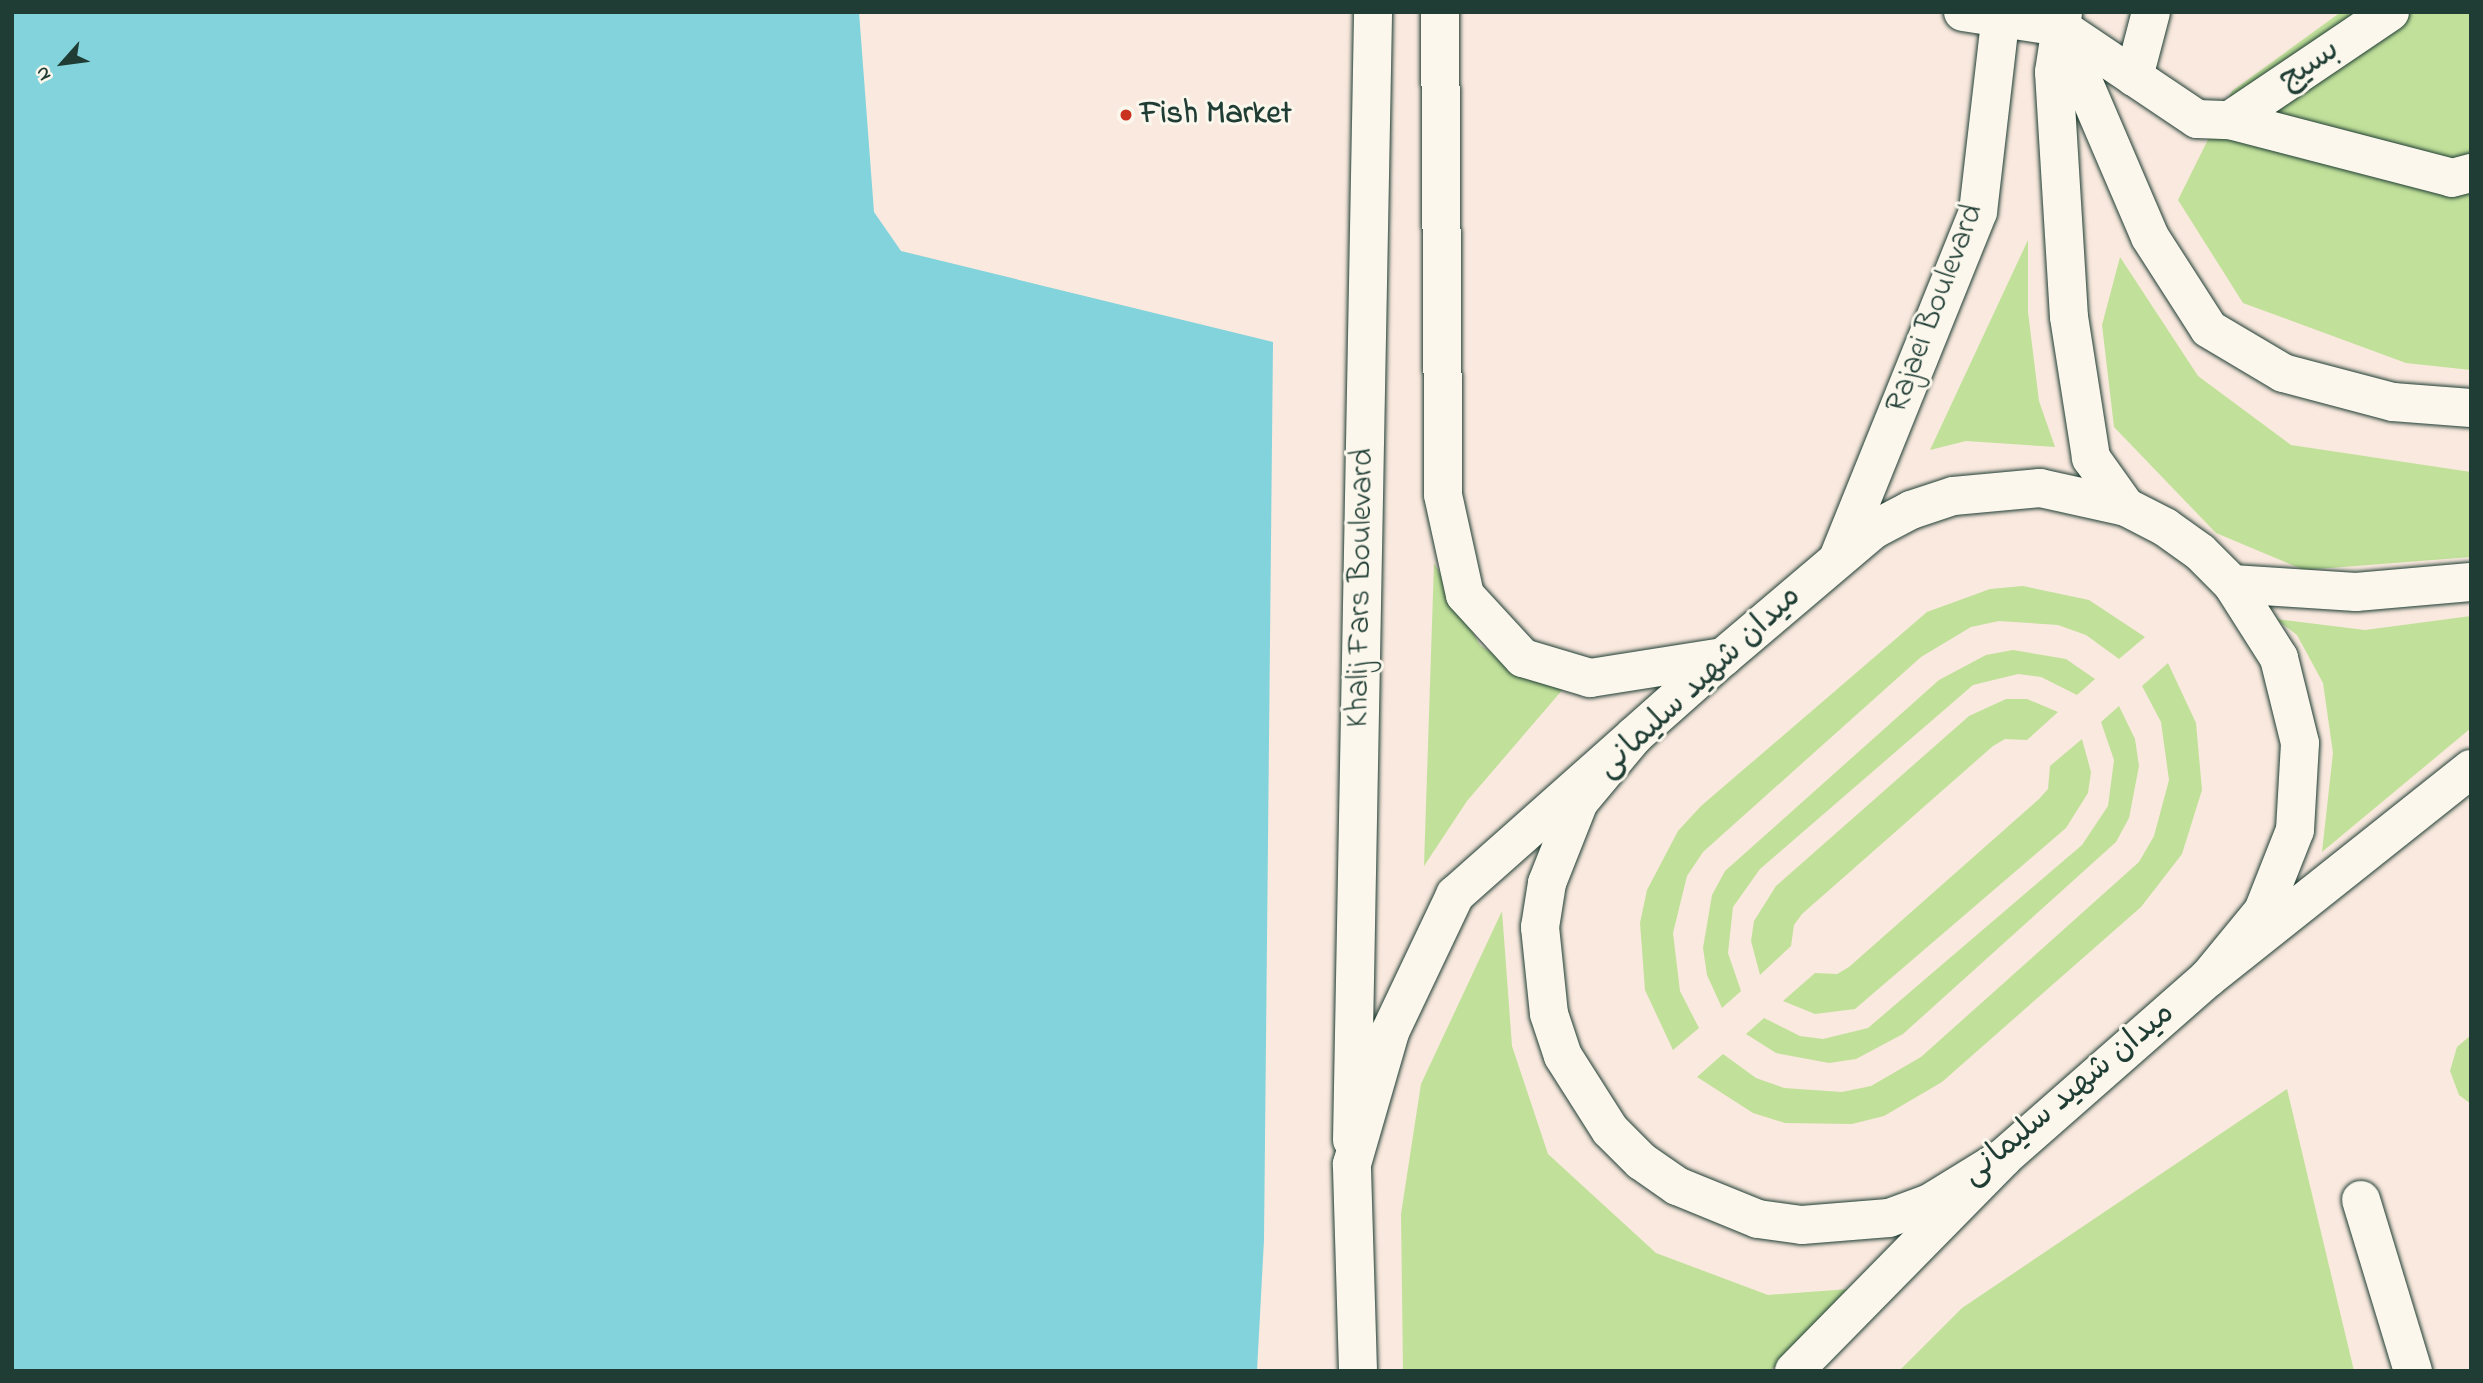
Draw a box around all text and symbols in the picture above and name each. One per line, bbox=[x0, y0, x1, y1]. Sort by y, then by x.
north arrow bbox=[28, 28, 98, 98]
street label: بسیج bbox=[2272, 32, 2348, 100]
text: N bbox=[29, 61, 59, 85]
place label: Fish Market bbox=[1140, 96, 1292, 134]
marker: Fish Market bbox=[1118, 107, 1134, 123]
street label: Rajaei Boulevard bbox=[1879, 199, 1993, 419]
street label: Khalij Fars Boulevard bbox=[1340, 448, 1384, 728]
street label: میدان شهید سلیمانی bbox=[1590, 578, 1810, 788]
street label: میدان شهید سلیمانی bbox=[1955, 995, 2183, 1195]

